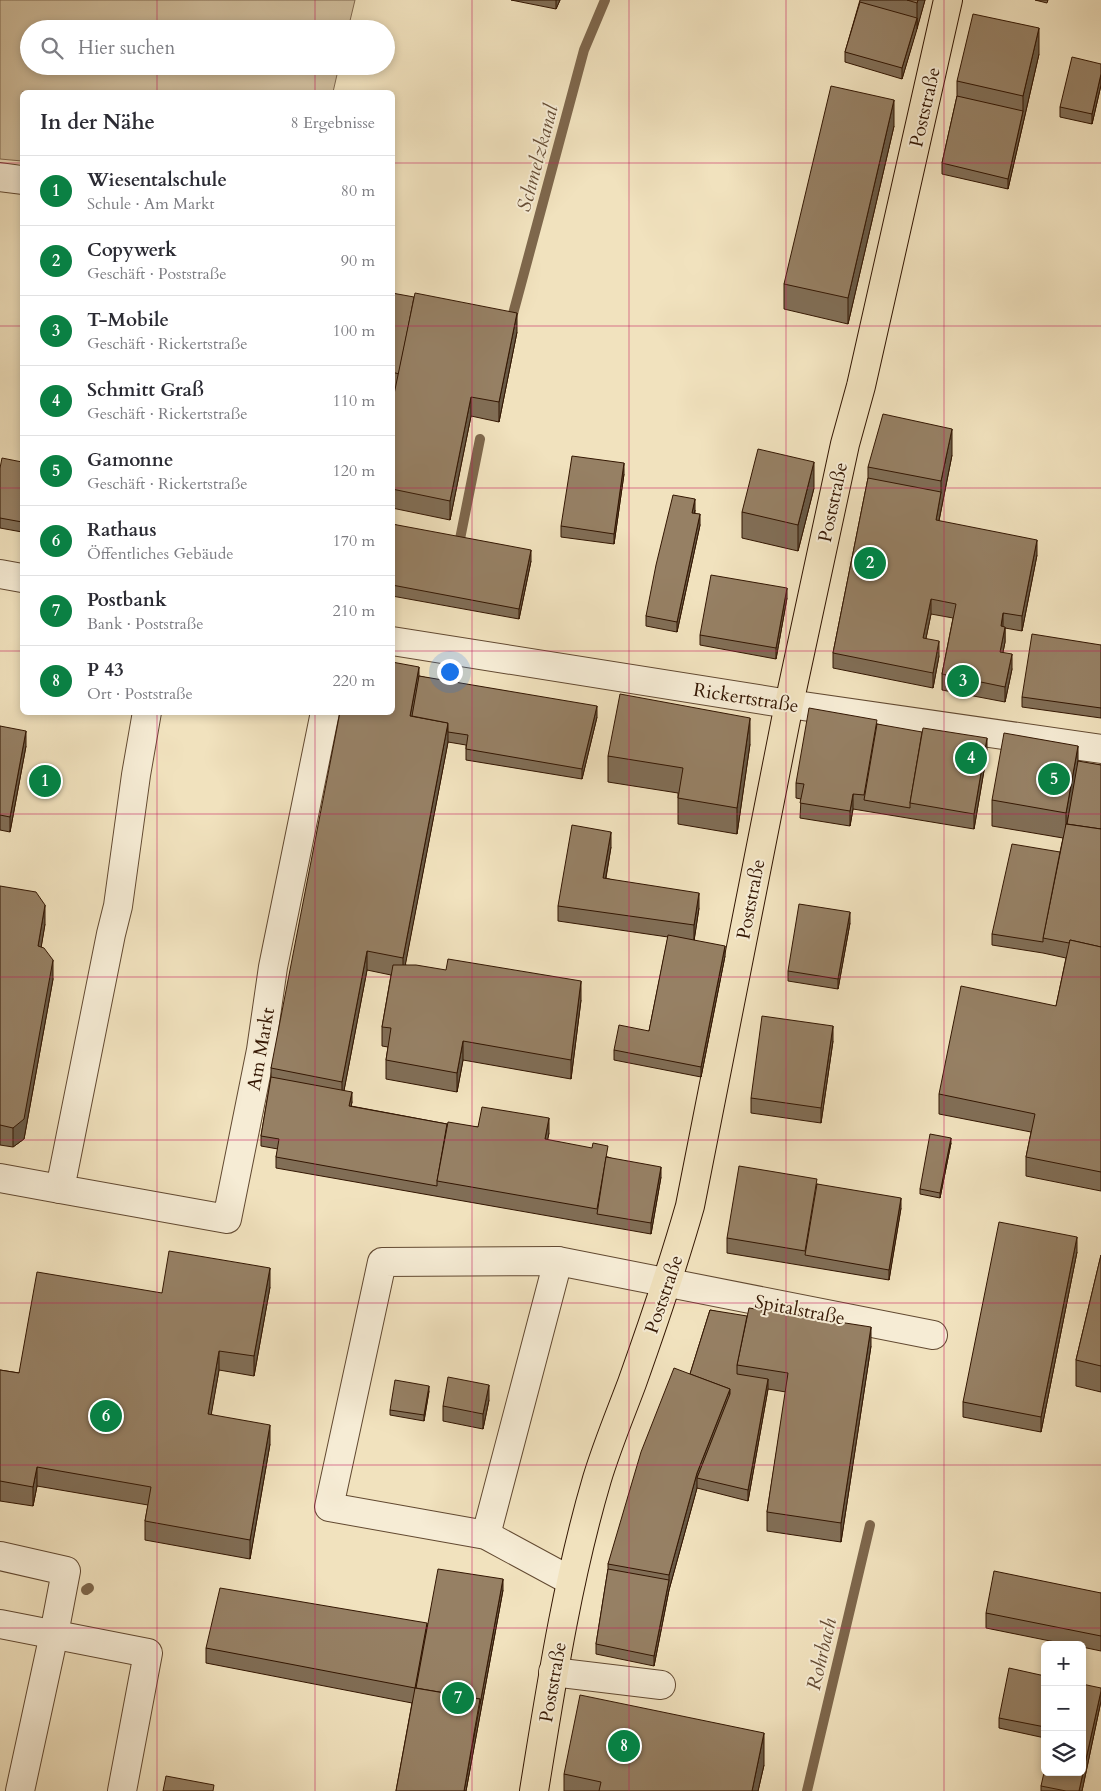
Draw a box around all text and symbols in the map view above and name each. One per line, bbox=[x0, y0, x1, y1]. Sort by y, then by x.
search box bbox=[20, 20, 395, 75]
icon: search bbox=[38, 34, 66, 62]
text: Hier suchen bbox=[78, 35, 175, 61]
street label: Poststraße bbox=[903, 65, 947, 150]
water label: Schmelzkanal bbox=[510, 101, 565, 215]
text: In der Nähe bbox=[40, 108, 155, 137]
text: 8 Ergebnisse bbox=[290, 112, 375, 134]
text: Wiesentalschule bbox=[87, 167, 227, 193]
text: 1 bbox=[52, 180, 60, 202]
text: 80 m bbox=[341, 180, 375, 202]
text: Schule · Am Markt bbox=[87, 193, 215, 215]
text: Copywerk bbox=[87, 237, 177, 263]
text: 2 bbox=[52, 250, 60, 272]
text: 90 m bbox=[341, 250, 375, 272]
text: Geschäft · Poststraße bbox=[87, 263, 226, 285]
text: T-Mobile bbox=[87, 307, 169, 333]
text: 3 bbox=[52, 320, 60, 342]
text: 100 m bbox=[333, 320, 375, 342]
text: Geschäft · Rickertstraße bbox=[87, 333, 248, 355]
text: Schmitt Graß bbox=[87, 377, 204, 403]
text: 4 bbox=[52, 390, 60, 412]
text: 110 m bbox=[333, 390, 375, 412]
text: Geschäft · Rickertstraße bbox=[87, 403, 248, 425]
text: Gamonne bbox=[87, 447, 173, 473]
text: 5 bbox=[52, 460, 60, 482]
text: 120 m bbox=[333, 460, 375, 482]
street label: Poststraße bbox=[812, 460, 854, 545]
text: Geschäft · Rickertstraße bbox=[87, 473, 248, 495]
text: Rathaus bbox=[87, 517, 156, 543]
text: 6 bbox=[52, 530, 60, 552]
text: 170 m bbox=[333, 530, 375, 552]
text: Öffentliches Gebäude bbox=[87, 543, 234, 565]
pin: 2 bbox=[854, 544, 886, 582]
text: Postbank bbox=[87, 587, 167, 613]
text: 7 bbox=[52, 600, 60, 622]
text: 210 m bbox=[333, 600, 375, 622]
text: Bank · Poststraße bbox=[87, 613, 204, 635]
text: P 43 bbox=[87, 657, 124, 683]
your location bbox=[437, 659, 463, 685]
pin: 3 bbox=[947, 662, 979, 700]
text: 8 bbox=[52, 670, 60, 692]
text: 220 m bbox=[333, 670, 375, 692]
street label: Rickertstraße bbox=[691, 677, 800, 719]
text: Ort · Poststraße bbox=[87, 683, 193, 705]
pin: 4 bbox=[955, 739, 987, 777]
pin: 5 bbox=[1038, 760, 1070, 798]
pin: 1 bbox=[29, 762, 61, 800]
street label: Poststraße bbox=[730, 857, 772, 942]
street label: Am Markt bbox=[241, 1006, 281, 1093]
street label: Poststraße bbox=[638, 1252, 689, 1337]
street label: Spitalstraße bbox=[752, 1288, 847, 1331]
pin: 6 bbox=[90, 1397, 122, 1435]
water label: Rohrbach bbox=[800, 1615, 843, 1693]
street label: Poststraße bbox=[533, 1640, 573, 1724]
map controls bbox=[1041, 1641, 1086, 1776]
button: + bbox=[1041, 1641, 1086, 1686]
pin: 7 bbox=[442, 1679, 474, 1717]
button: − bbox=[1041, 1686, 1086, 1731]
pin: 8 bbox=[608, 1727, 640, 1765]
button: layers bbox=[1041, 1731, 1086, 1776]

